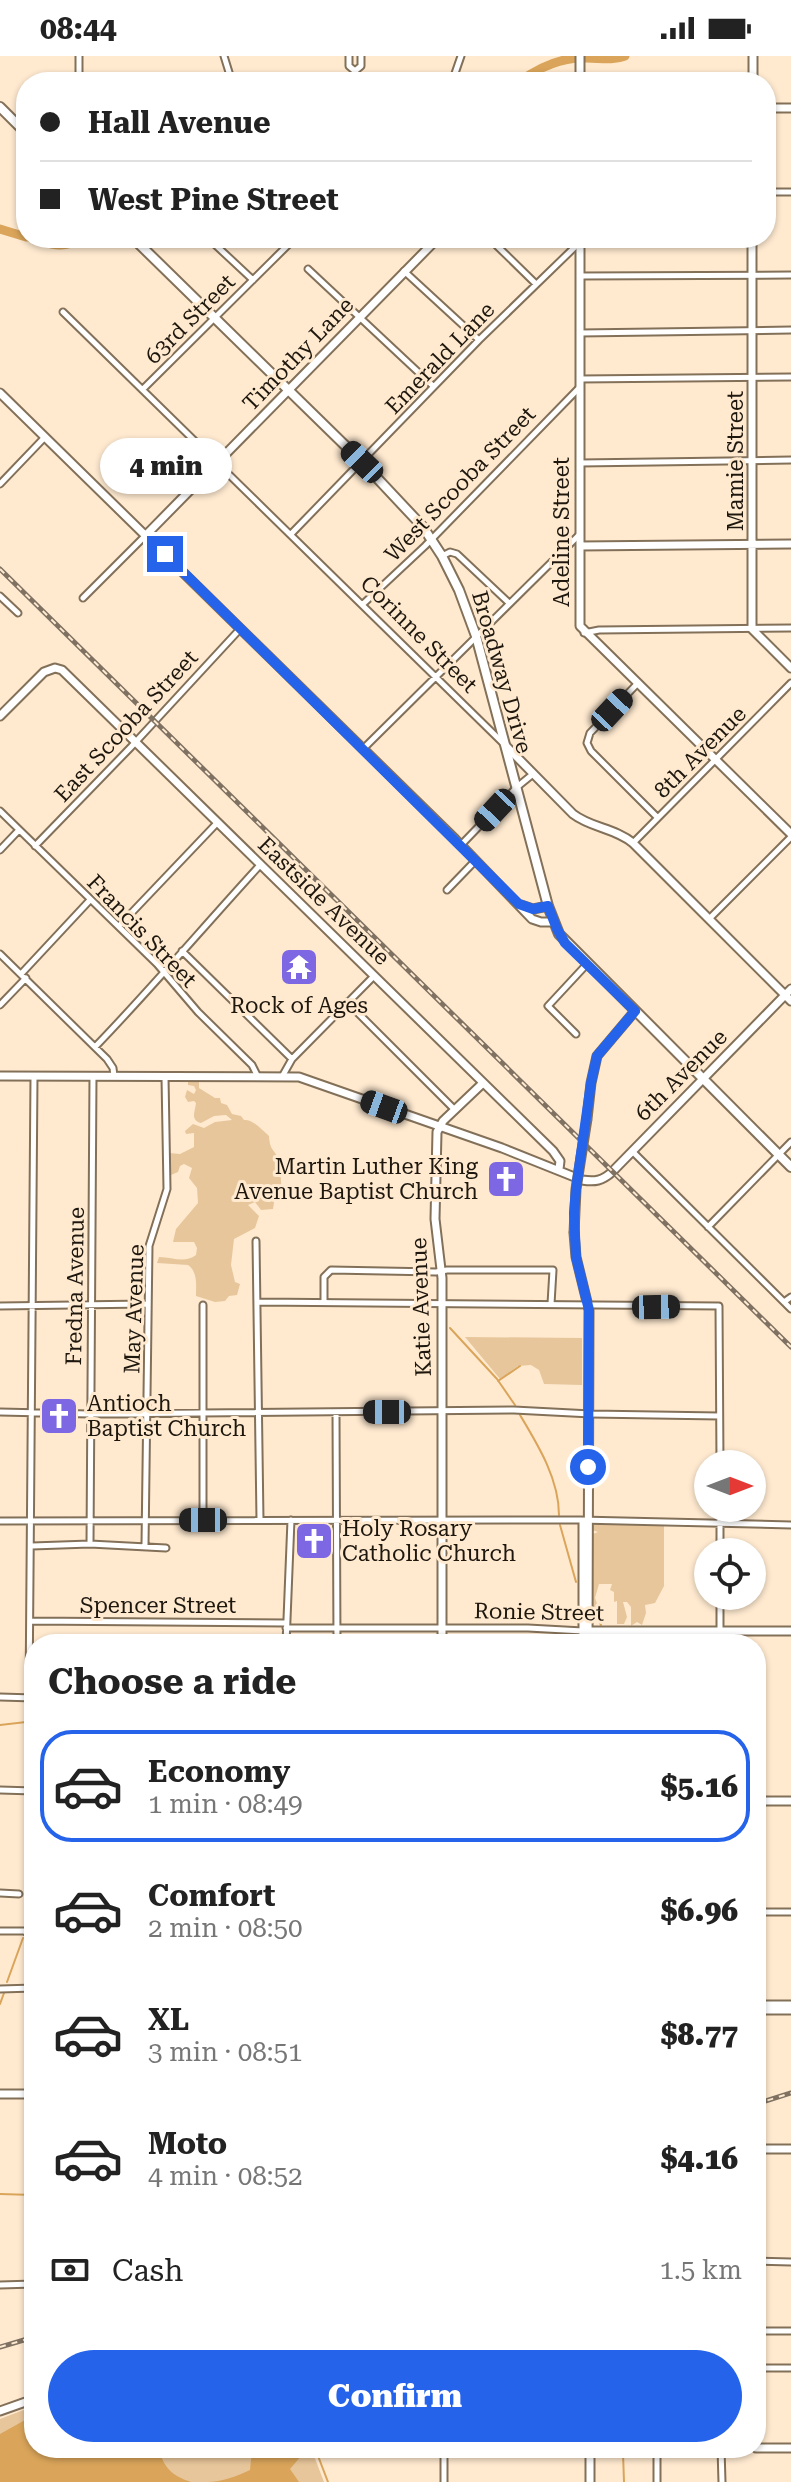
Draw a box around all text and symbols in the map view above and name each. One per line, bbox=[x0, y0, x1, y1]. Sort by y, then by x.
text: 08:44 bbox=[40, 11, 117, 46]
text: Hall Avenue bbox=[88, 105, 271, 140]
text: West Pine Street bbox=[88, 182, 339, 217]
street label: 63rd Street bbox=[140, 269, 240, 369]
street label: Timothy Lane bbox=[238, 292, 358, 416]
street label: Emerald Lane bbox=[380, 297, 500, 419]
street label: Mamie Street bbox=[723, 391, 748, 531]
street label: West Scooba Street bbox=[380, 401, 540, 567]
car bbox=[336, 437, 388, 487]
callout: 4 min bbox=[99, 438, 231, 494]
text: 4 min bbox=[129, 451, 203, 481]
street label: Adeline Street bbox=[549, 457, 574, 607]
route end bbox=[147, 536, 183, 572]
street label: Corinne Street bbox=[356, 571, 482, 697]
street label: Broadway Drive bbox=[467, 588, 537, 756]
street label: East Scooba Street bbox=[49, 645, 203, 807]
car bbox=[587, 684, 637, 736]
street label: 8th Avenue bbox=[649, 701, 751, 803]
car bbox=[470, 784, 520, 836]
street label: Eastside Avenue bbox=[253, 832, 395, 970]
street label: Francis Street bbox=[82, 870, 202, 992]
temple icon: Rock of Ages bbox=[278, 946, 320, 988]
place label: Rock of Ages bbox=[230, 993, 368, 1018]
street label: 6th Avenue bbox=[630, 1024, 732, 1126]
car bbox=[357, 1088, 411, 1126]
place label: Martin Luther King Avenue Baptist Church bbox=[234, 1154, 478, 1204]
church icon: Martin Luther King Avenue Baptist Church bbox=[485, 1158, 527, 1200]
street label: Fredna Avenue bbox=[61, 1206, 89, 1366]
street label: Katie Avenue bbox=[406, 1237, 436, 1377]
street label: May Avenue bbox=[119, 1244, 149, 1374]
car bbox=[632, 1295, 680, 1319]
place label: Antioch Baptist Church bbox=[87, 1391, 246, 1441]
church icon: Antioch Baptist Church bbox=[38, 1395, 80, 1437]
car bbox=[363, 1400, 411, 1424]
route start bbox=[570, 1449, 606, 1485]
north arrow bbox=[694, 1450, 766, 1522]
map controls bbox=[694, 1450, 766, 1610]
car bbox=[179, 1508, 227, 1532]
place label: Holy Rosary Catholic Church bbox=[342, 1516, 516, 1566]
church icon: Holy Rosary Catholic Church bbox=[293, 1520, 335, 1562]
button: locate bbox=[694, 1538, 766, 1610]
street label: Spencer Street bbox=[80, 1593, 236, 1618]
street label: Ronie Street bbox=[474, 1598, 604, 1626]
text: Choose a ride bbox=[48, 1661, 296, 1703]
icon: car bbox=[52, 1750, 124, 1822]
text: Economy bbox=[148, 1754, 290, 1789]
text: $5.16 bbox=[661, 1769, 738, 1804]
text: 1 min · 08:49 bbox=[148, 1789, 303, 1819]
icon: car bbox=[52, 1874, 124, 1946]
text: Comfort bbox=[148, 1878, 275, 1913]
text: $6.96 bbox=[661, 1893, 738, 1928]
text: 2 min · 08:50 bbox=[148, 1913, 303, 1943]
icon: car bbox=[52, 1998, 124, 2070]
text: XL bbox=[148, 2002, 189, 2037]
text: $8.77 bbox=[661, 2017, 738, 2052]
text: 3 min · 08:51 bbox=[148, 2037, 303, 2067]
icon: car bbox=[52, 2122, 124, 2194]
text: Moto bbox=[148, 2126, 227, 2161]
text: $4.16 bbox=[661, 2141, 738, 2176]
text: 4 min · 08:52 bbox=[148, 2161, 303, 2191]
icon: cash bbox=[48, 2248, 92, 2292]
text: Cash bbox=[112, 2253, 183, 2288]
text: 1.5 km bbox=[659, 2255, 742, 2285]
button: Confirm bbox=[48, 2350, 742, 2442]

